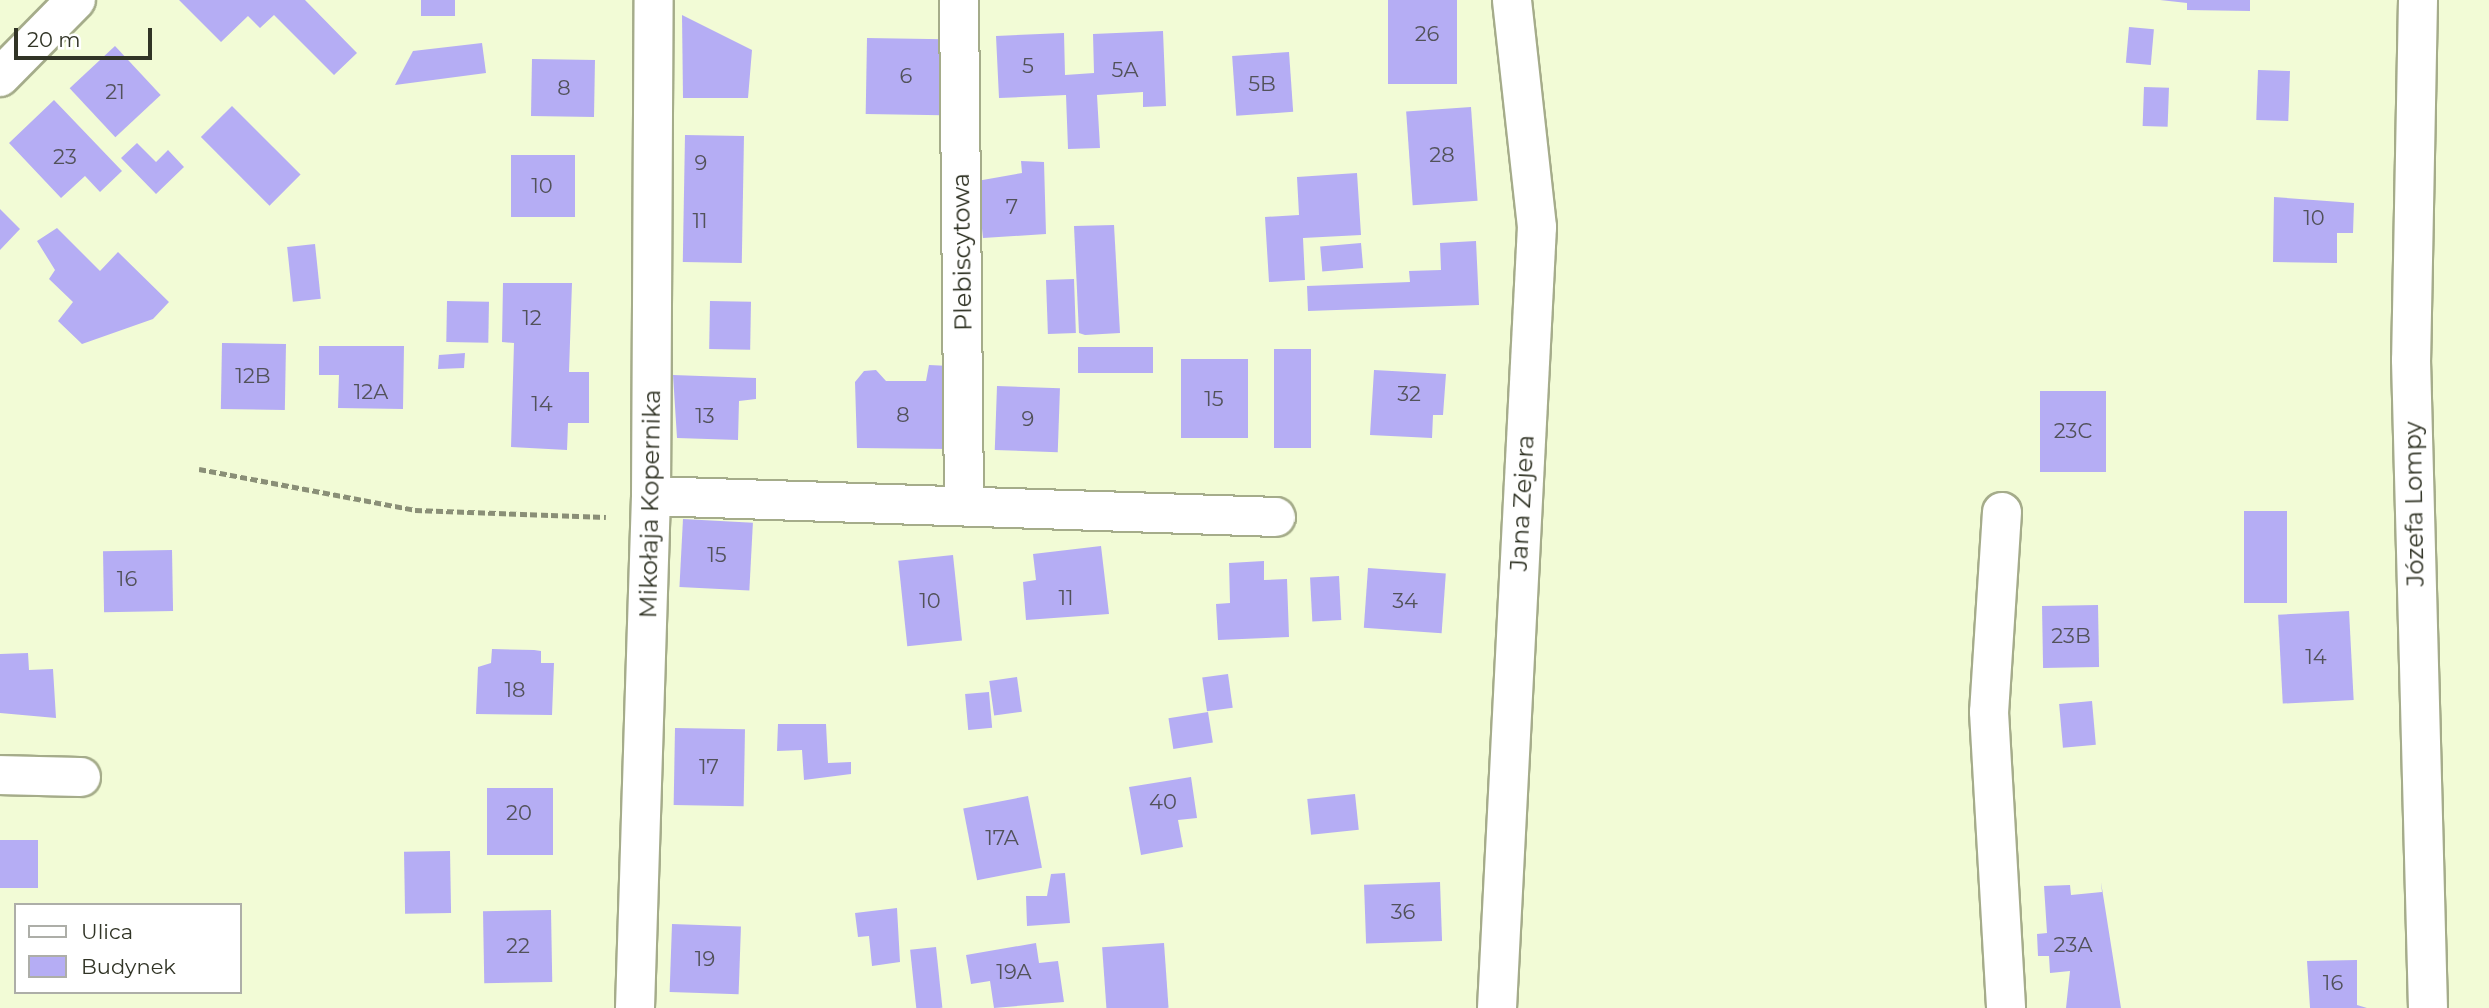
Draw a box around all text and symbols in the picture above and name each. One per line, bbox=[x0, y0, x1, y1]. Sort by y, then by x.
scale bar bbox=[18, 14, 156, 58]
house number: 26 bbox=[1415, 21, 1439, 47]
text: 20 m bbox=[27, 27, 81, 52]
house number: 5 bbox=[1022, 53, 1034, 79]
house number: 5A bbox=[1112, 57, 1138, 83]
house number: 6 bbox=[900, 63, 912, 89]
house number: 5B bbox=[1248, 71, 1276, 97]
house number: 8 bbox=[557, 75, 571, 101]
house number: 21 bbox=[105, 79, 125, 105]
house number: 28 bbox=[1429, 142, 1455, 168]
house number: 23 bbox=[53, 144, 77, 170]
house number: 9 bbox=[695, 150, 707, 176]
house number: 10 bbox=[531, 173, 553, 199]
street label: Plebiscytowa bbox=[946, 173, 978, 331]
house number: 7 bbox=[1006, 194, 1018, 220]
house number: 10 bbox=[2303, 205, 2325, 231]
house number: 11 bbox=[692, 208, 708, 234]
house number: 12 bbox=[522, 305, 542, 331]
house number: 12B bbox=[235, 363, 271, 389]
house number: 12A bbox=[354, 379, 388, 405]
house number: 32 bbox=[1397, 381, 1421, 407]
house number: 15 bbox=[1204, 386, 1224, 412]
street label: Mikołaja Kopernika bbox=[634, 389, 666, 619]
house number: 14 bbox=[531, 391, 553, 417]
house number: 8 bbox=[896, 402, 910, 428]
house number: 13 bbox=[695, 403, 715, 429]
house number: 9 bbox=[1022, 406, 1034, 432]
house number: 23C bbox=[2054, 418, 2092, 444]
street label: Józefa Lompy bbox=[2398, 421, 2430, 587]
street label: Jana Zejera bbox=[1504, 434, 1540, 572]
house number: 15 bbox=[707, 542, 727, 568]
house number: 16 bbox=[117, 566, 137, 592]
house number: 11 bbox=[1058, 585, 1074, 611]
house number: 10 bbox=[919, 588, 941, 614]
house number: 34 bbox=[1392, 588, 1418, 614]
house number: 23B bbox=[2051, 623, 2091, 649]
house number: 14 bbox=[2305, 644, 2327, 670]
house number: 18 bbox=[505, 677, 525, 703]
house number: 17 bbox=[699, 754, 719, 780]
house number: 40 bbox=[1149, 789, 1177, 815]
house number: 20 bbox=[506, 800, 532, 826]
house number: 17A bbox=[985, 825, 1019, 851]
house number: 36 bbox=[1391, 899, 1415, 925]
legend bbox=[14, 903, 242, 994]
text: Ulica bbox=[81, 919, 133, 944]
house number: 23A bbox=[2054, 932, 2092, 958]
house number: 22 bbox=[506, 933, 530, 959]
house number: 19 bbox=[695, 946, 715, 972]
text: Budynek bbox=[81, 954, 176, 979]
house number: 19A bbox=[996, 959, 1032, 985]
house number: 16 bbox=[2323, 970, 2343, 996]

